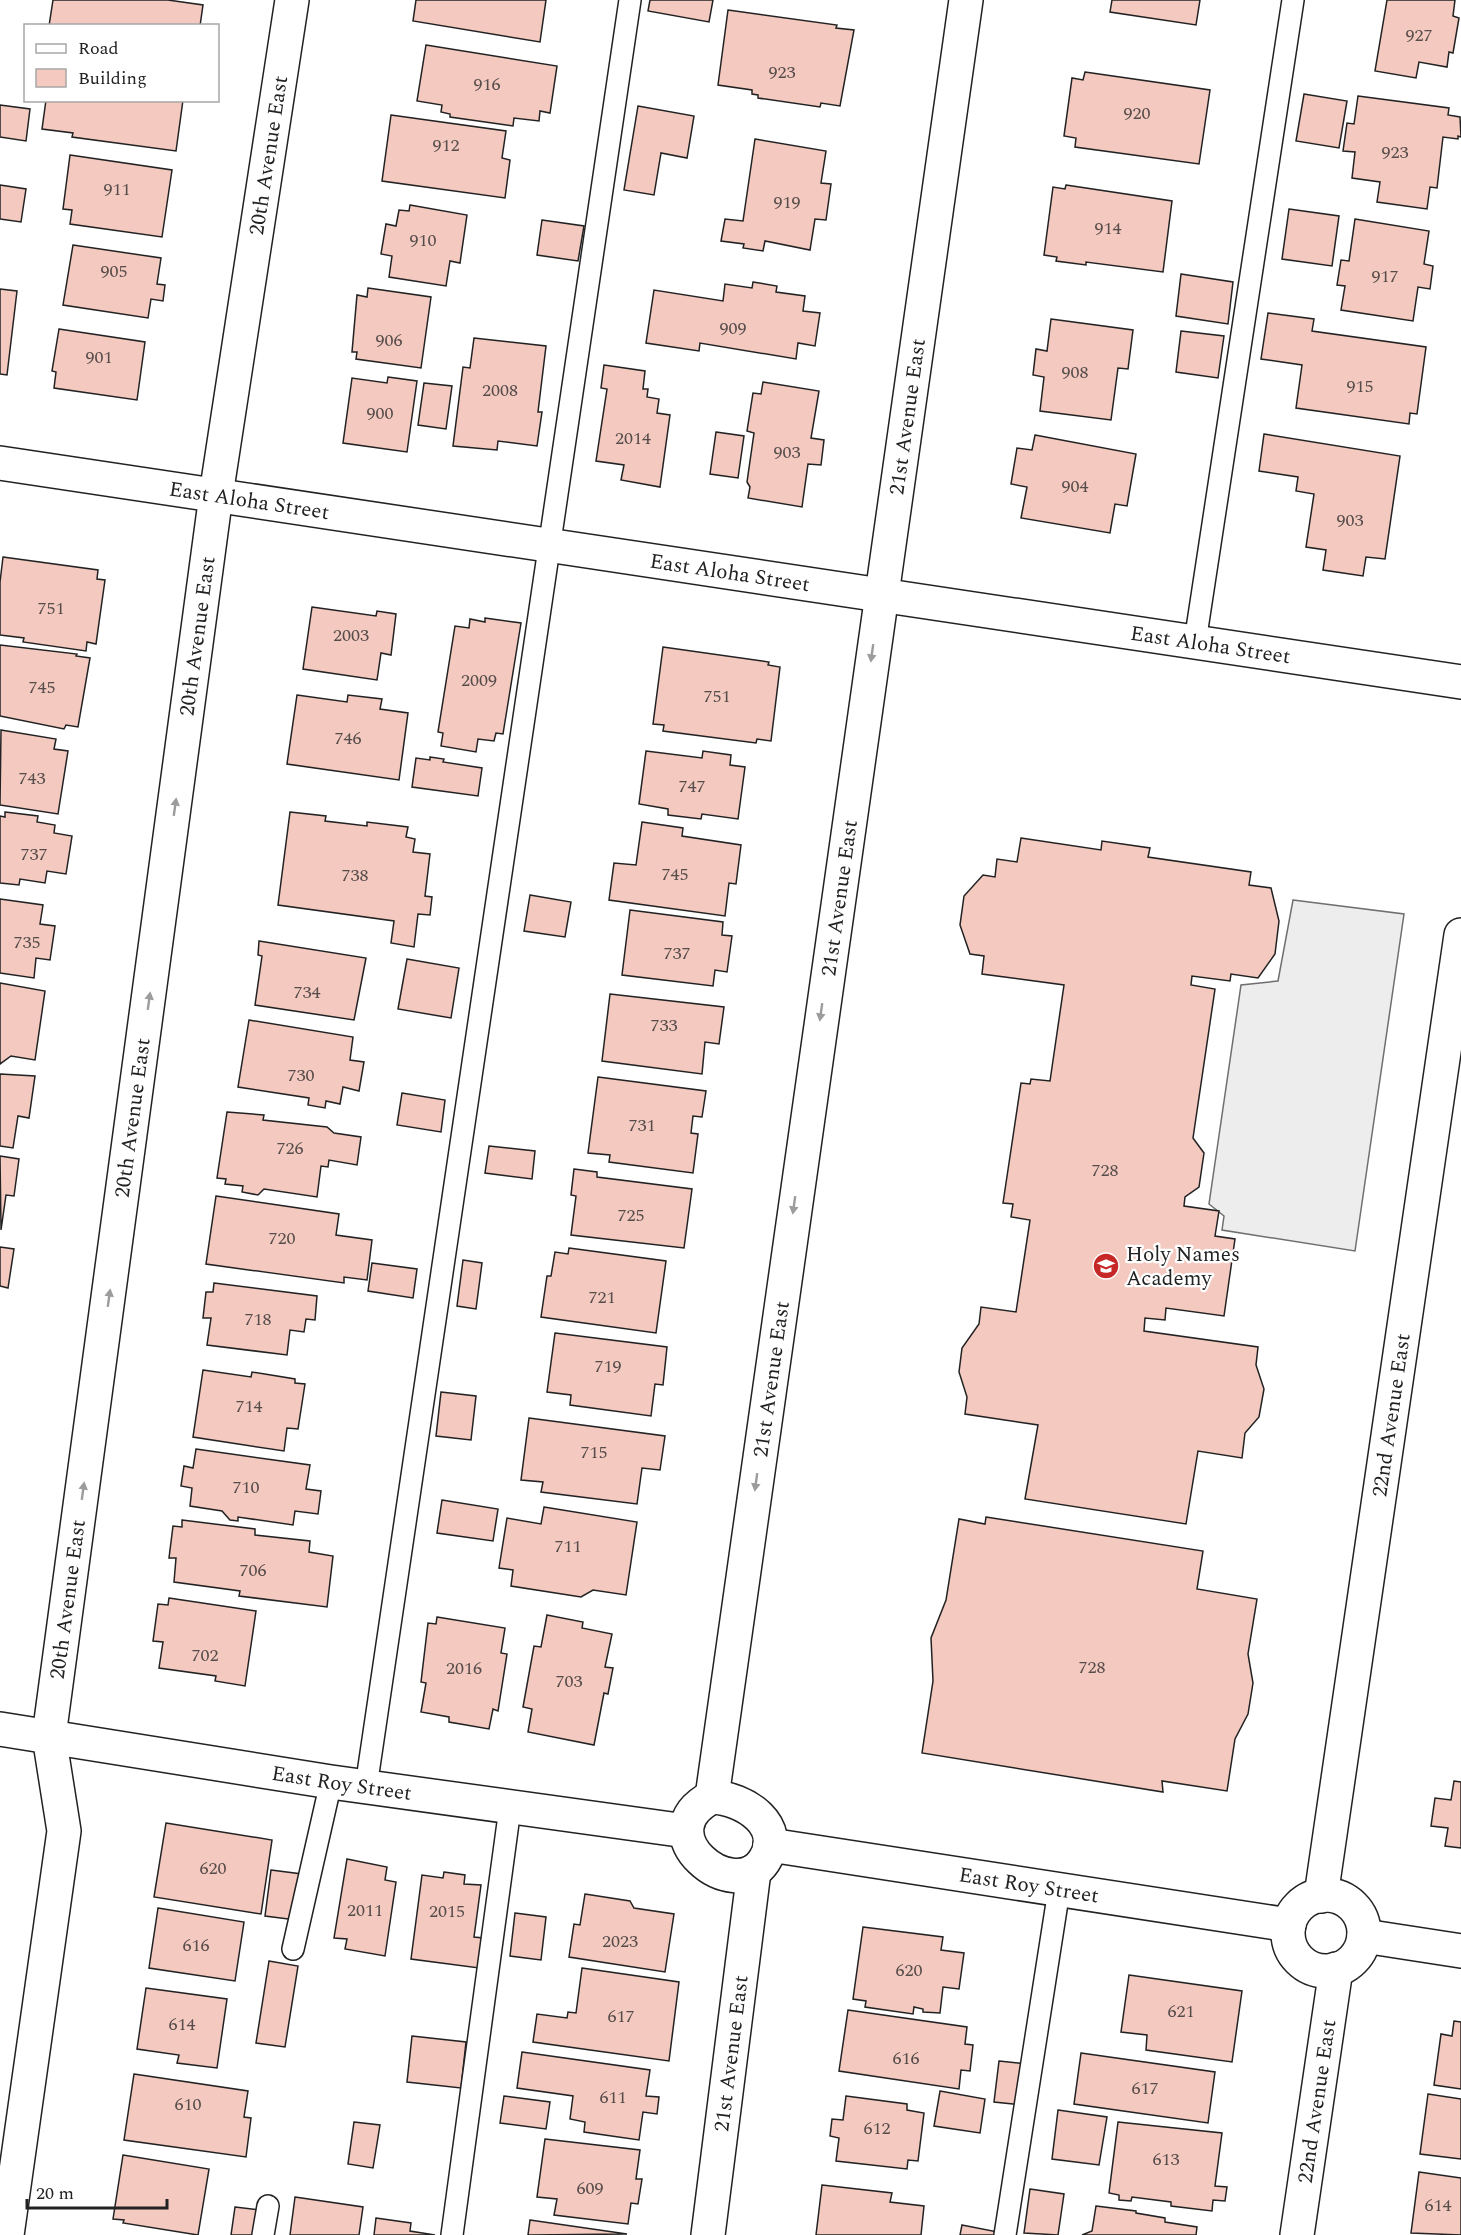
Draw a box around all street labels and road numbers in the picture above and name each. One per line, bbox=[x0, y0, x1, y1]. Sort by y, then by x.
street label: 20th Avenue East bbox=[241, 74, 297, 237]
street label: 21st Avenue East bbox=[881, 337, 935, 497]
street label: East Aloha Street bbox=[167, 474, 331, 529]
street label: East Aloha Street bbox=[647, 546, 812, 601]
street label: 20th Avenue East bbox=[171, 554, 225, 718]
street label: East Aloha Street bbox=[1128, 618, 1293, 673]
street label: 21st Avenue East bbox=[813, 818, 867, 978]
street label: 20th Avenue East bbox=[107, 1036, 160, 1200]
street label: 21st Avenue East bbox=[745, 1299, 799, 1459]
street label: 22nd Avenue East bbox=[1364, 1331, 1420, 1499]
street label: 20th Avenue East bbox=[42, 1518, 95, 1681]
street label: East Roy Street bbox=[269, 1758, 414, 1810]
street label: East Roy Street bbox=[957, 1859, 1101, 1912]
street label: 21st Avenue East bbox=[706, 1973, 758, 2134]
street label: 22nd Avenue East bbox=[1290, 2018, 1345, 2186]

